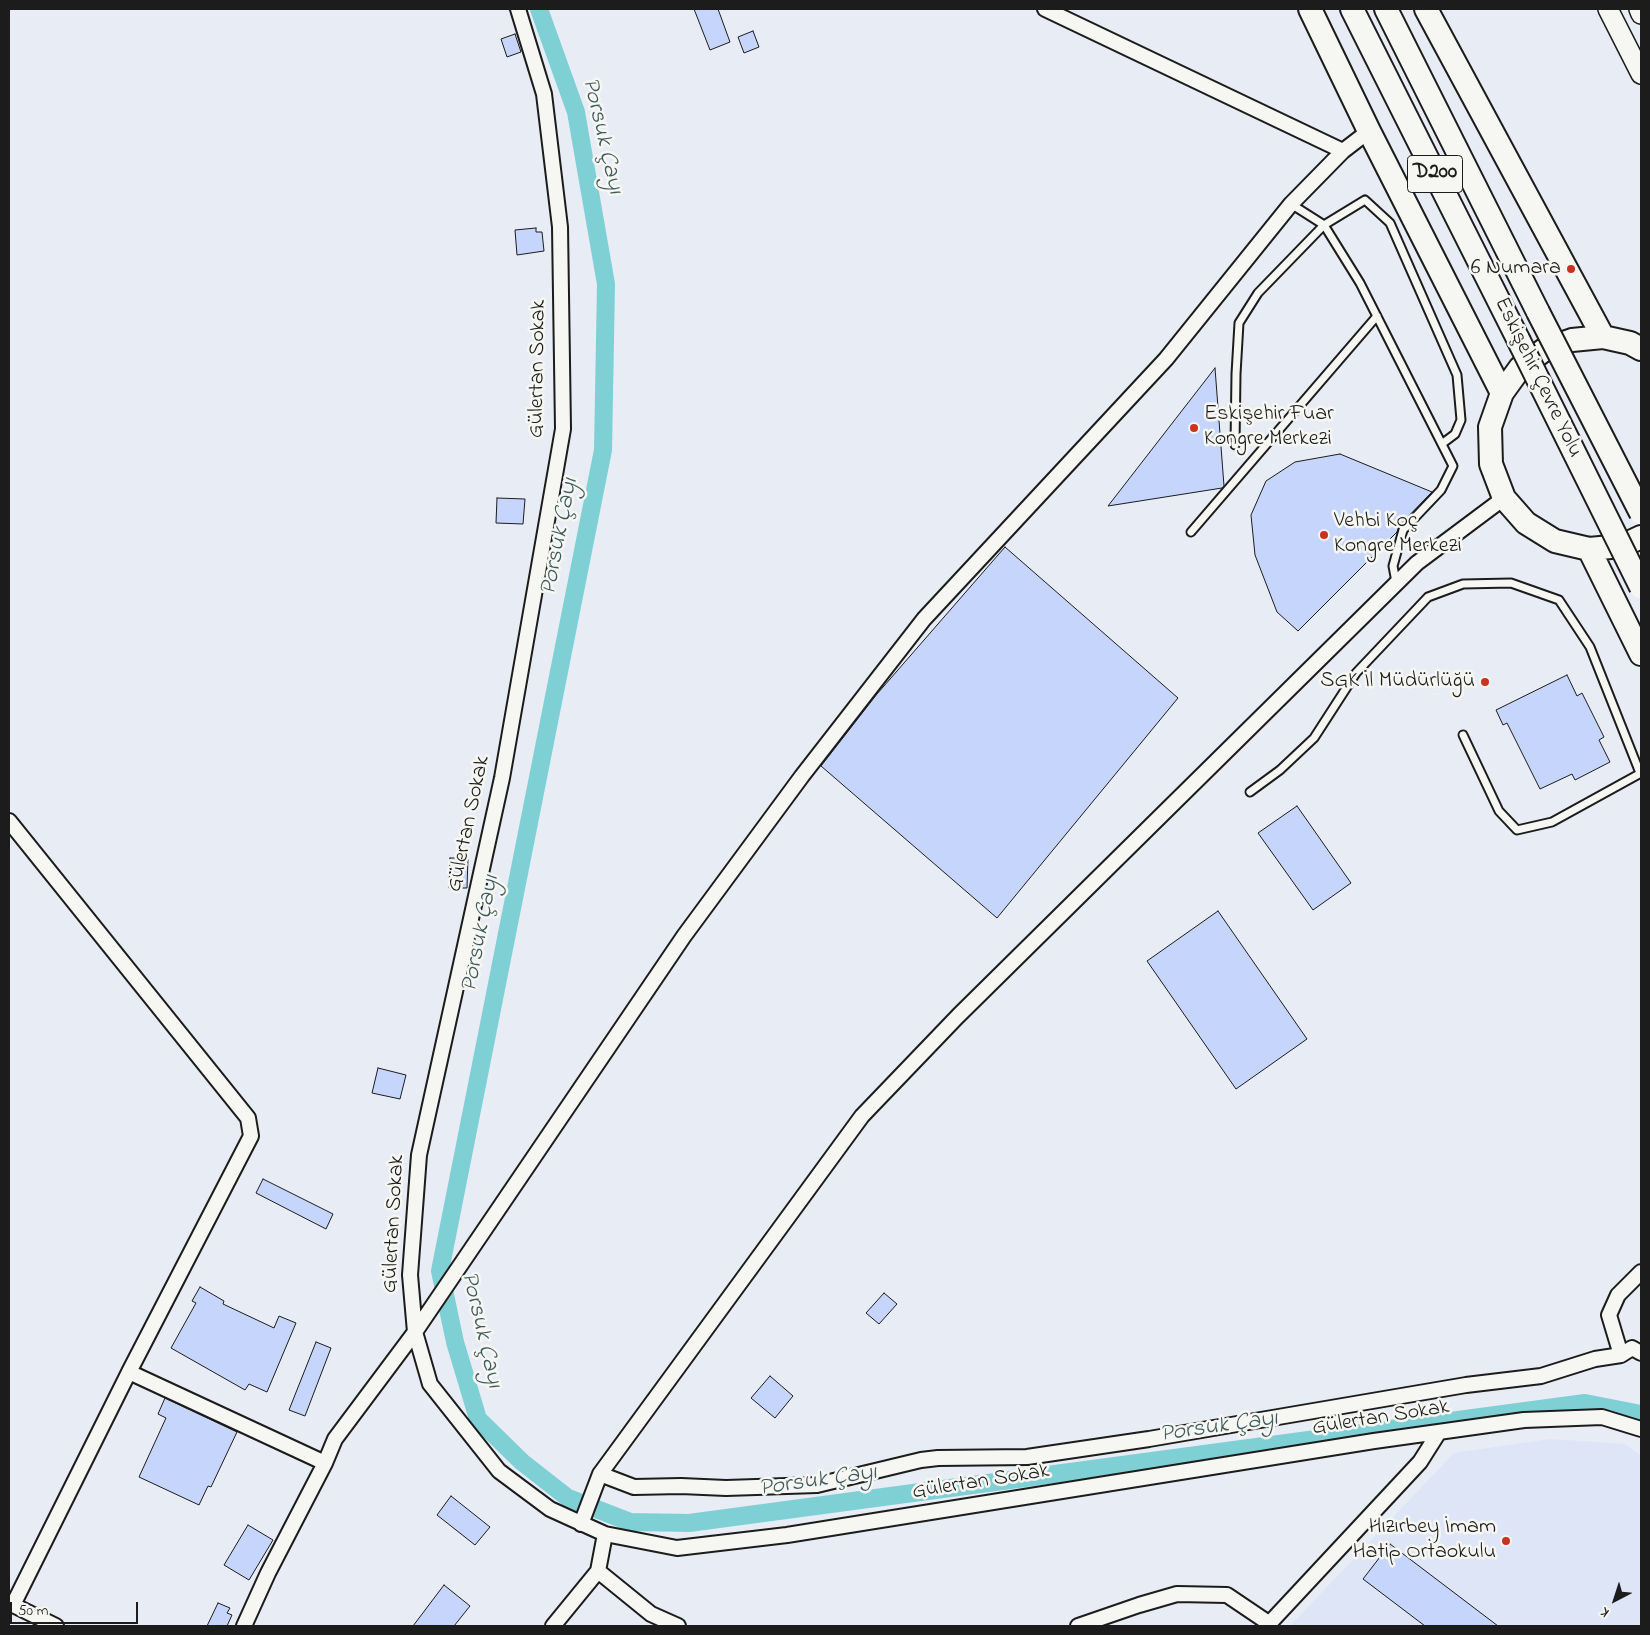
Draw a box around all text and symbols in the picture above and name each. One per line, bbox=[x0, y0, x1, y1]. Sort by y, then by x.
water label: Porsuk Çayı bbox=[574, 75, 628, 197]
road number: D200 bbox=[1408, 156, 1462, 192]
place label: 6 Numara bbox=[1471, 256, 1561, 282]
marker: 6 Numara bbox=[1565, 263, 1577, 275]
street label: Eskişehir Çevre Yolu bbox=[1487, 294, 1587, 462]
street label: Gülertan Sokak bbox=[525, 300, 553, 438]
place label: Eskişehir Fuar Kongre Merkezi bbox=[1204, 402, 1334, 454]
marker: Eskişehir Fuar Kongre Merkezi bbox=[1188, 422, 1200, 434]
water label: Porsuk Çayı bbox=[536, 476, 586, 598]
place label: Vehbi Koç Kongre Merkezi bbox=[1334, 509, 1462, 560]
marker: Vehbi Koç Kongre Merkezi bbox=[1318, 529, 1330, 541]
place label: SGK İl Müdürlüğü bbox=[1320, 669, 1475, 695]
marker: SGK İl Müdürlüğü bbox=[1479, 676, 1491, 688]
street label: Gülertan Sokak bbox=[443, 754, 497, 894]
water label: Porsuk Çayı bbox=[457, 873, 507, 995]
street label: Gülertan Sokak bbox=[378, 1154, 412, 1294]
water label: Porsuk Çayı bbox=[453, 1269, 507, 1391]
street label: Gülertan Sokak bbox=[1311, 1395, 1451, 1443]
water label: Porsuk Çayı bbox=[1158, 1405, 1280, 1451]
water label: Porsuk Çayı bbox=[757, 1459, 879, 1505]
street label: Gülertan Sokak bbox=[911, 1459, 1051, 1507]
place label: Hızırbey İmam Hatip Ortaokulu bbox=[1353, 1515, 1496, 1566]
marker: Hızırbey İmam Hatip Ortaokulu bbox=[1500, 1535, 1512, 1547]
north arrow bbox=[1590, 1575, 1640, 1625]
scale bar bbox=[12, 1592, 140, 1624]
text: 50 m bbox=[18, 1600, 48, 1622]
text: K bbox=[1596, 1602, 1614, 1622]

